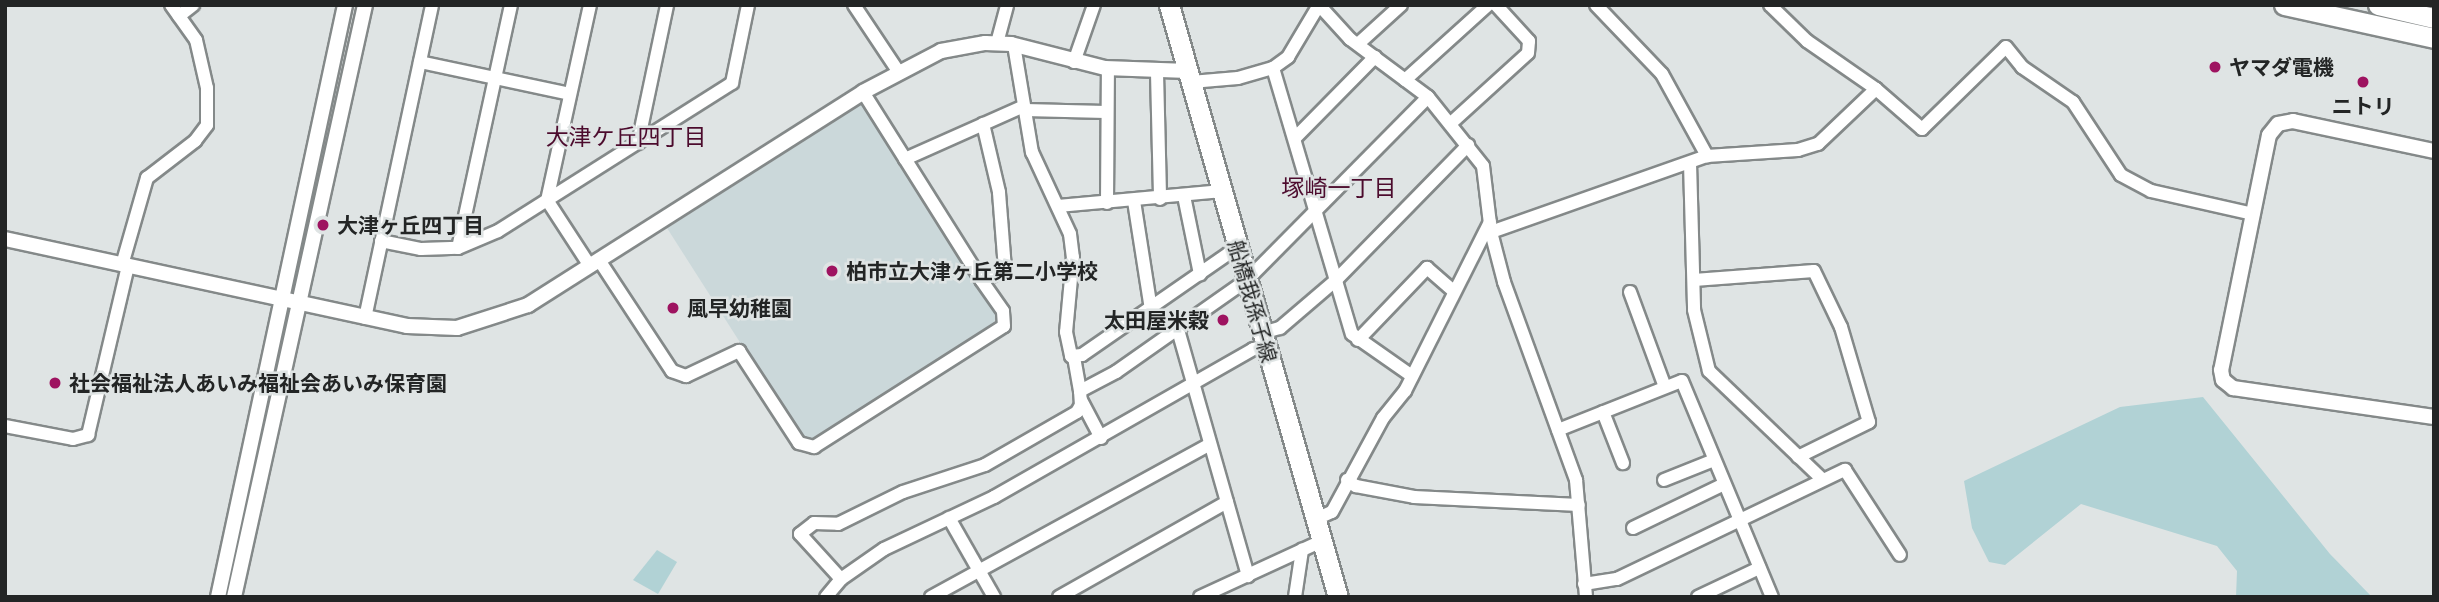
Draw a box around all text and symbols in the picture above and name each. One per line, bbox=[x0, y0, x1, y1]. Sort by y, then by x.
place label: ヤマダ電機 bbox=[2229, 54, 2334, 80]
marker: ヤマダ電機 bbox=[2207, 59, 2223, 75]
marker: ニトリ bbox=[2355, 74, 2371, 90]
place label: ニトリ bbox=[2332, 93, 2394, 119]
district label: 大津ケ丘四丁目 bbox=[546, 122, 706, 150]
district label: 塚崎一丁目 bbox=[1282, 173, 1396, 201]
place label: 大津ヶ丘四丁目 bbox=[337, 212, 484, 238]
marker: 大津ヶ丘四丁目 bbox=[315, 217, 331, 233]
street label: 船橋我孫子線 bbox=[1224, 237, 1282, 365]
place label: 柏市立大津ヶ丘第二小学校 bbox=[846, 258, 1098, 284]
marker: 柏市立大津ヶ丘第二小学校 bbox=[824, 263, 840, 279]
place label: 風早幼稚園 bbox=[687, 295, 792, 321]
marker: 風早幼稚園 bbox=[665, 300, 681, 316]
place label: 太田屋米穀 bbox=[1104, 307, 1209, 333]
marker: 太田屋米穀 bbox=[1215, 312, 1231, 328]
place label: 社会福祉法人あいみ福祉会あいみ保育園 bbox=[69, 370, 447, 396]
marker: 社会福祉法人あいみ福祉会あいみ保育園 bbox=[47, 375, 63, 391]

